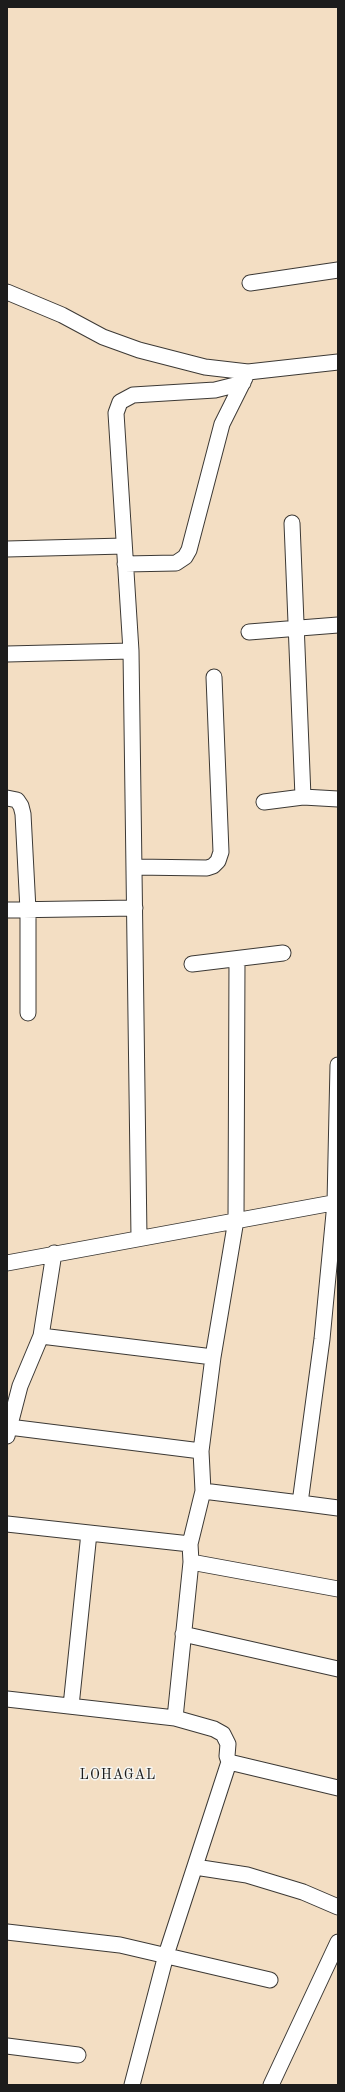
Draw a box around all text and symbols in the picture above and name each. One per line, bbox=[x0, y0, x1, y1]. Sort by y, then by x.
district label: LOHAGAL bbox=[80, 1767, 156, 1783]

